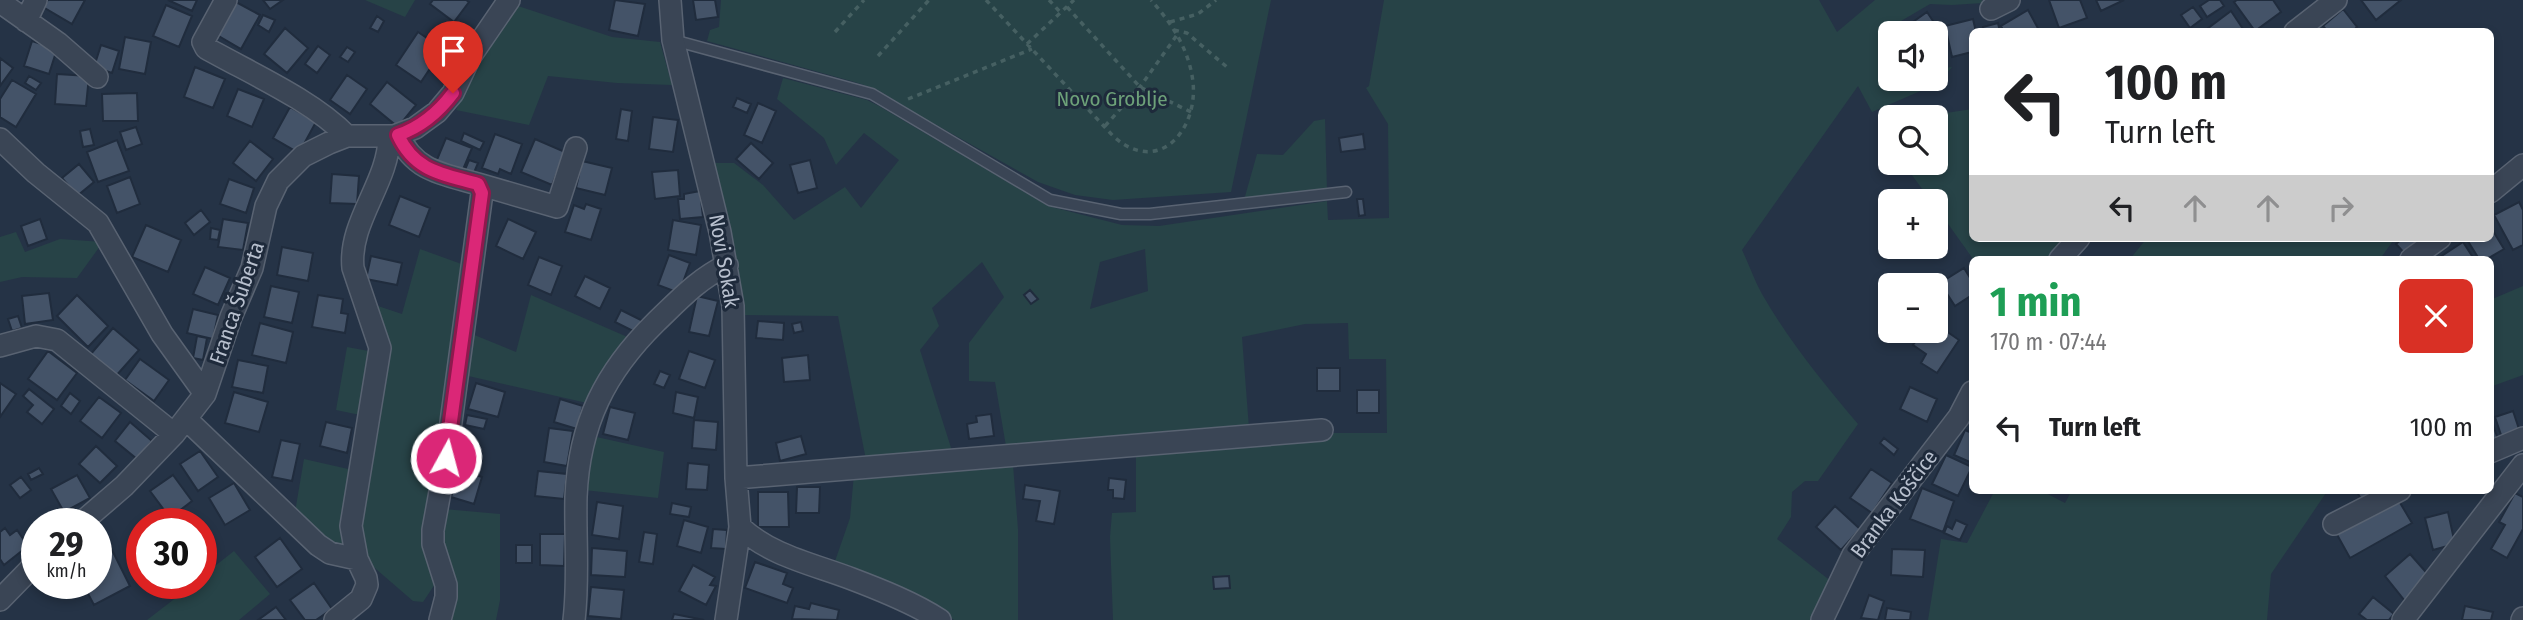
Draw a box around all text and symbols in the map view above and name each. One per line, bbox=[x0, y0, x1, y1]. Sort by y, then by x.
pin bbox=[423, 21, 483, 93]
map controls bbox=[1878, 21, 1948, 343]
button: sound bbox=[1878, 21, 1948, 91]
icon: arrive bbox=[434, 32, 472, 70]
text: 100 m bbox=[2105, 53, 2227, 112]
icon: left bbox=[1990, 56, 2081, 147]
park label: Novo Groblje bbox=[1056, 86, 1168, 112]
button: search bbox=[1878, 105, 1948, 175]
text: Turn left bbox=[2105, 113, 2215, 151]
button: + bbox=[1878, 189, 1948, 259]
icon: left bbox=[2103, 189, 2141, 227]
icon: ahead bbox=[2176, 189, 2214, 227]
icon: ahead bbox=[2249, 189, 2287, 227]
icon: right bbox=[2322, 189, 2360, 227]
street label: Novi Sokak bbox=[703, 212, 745, 310]
street label: Franca Šuberta bbox=[204, 238, 270, 368]
button: − bbox=[1878, 273, 1948, 343]
text: 1 min bbox=[1990, 277, 2081, 327]
button: close bbox=[2399, 279, 2473, 353]
text: 170 m · 07:44 bbox=[1990, 328, 2107, 356]
icon: left bbox=[1990, 409, 2028, 447]
text: Turn left bbox=[2049, 412, 2141, 443]
text: 100 m bbox=[2410, 412, 2473, 443]
position arrow bbox=[409, 421, 483, 495]
street label: Branka Koščice bbox=[1845, 445, 1943, 563]
speed limit sign: 30 bbox=[126, 508, 217, 599]
text: 29 bbox=[49, 523, 84, 565]
text: km/h bbox=[46, 560, 87, 582]

